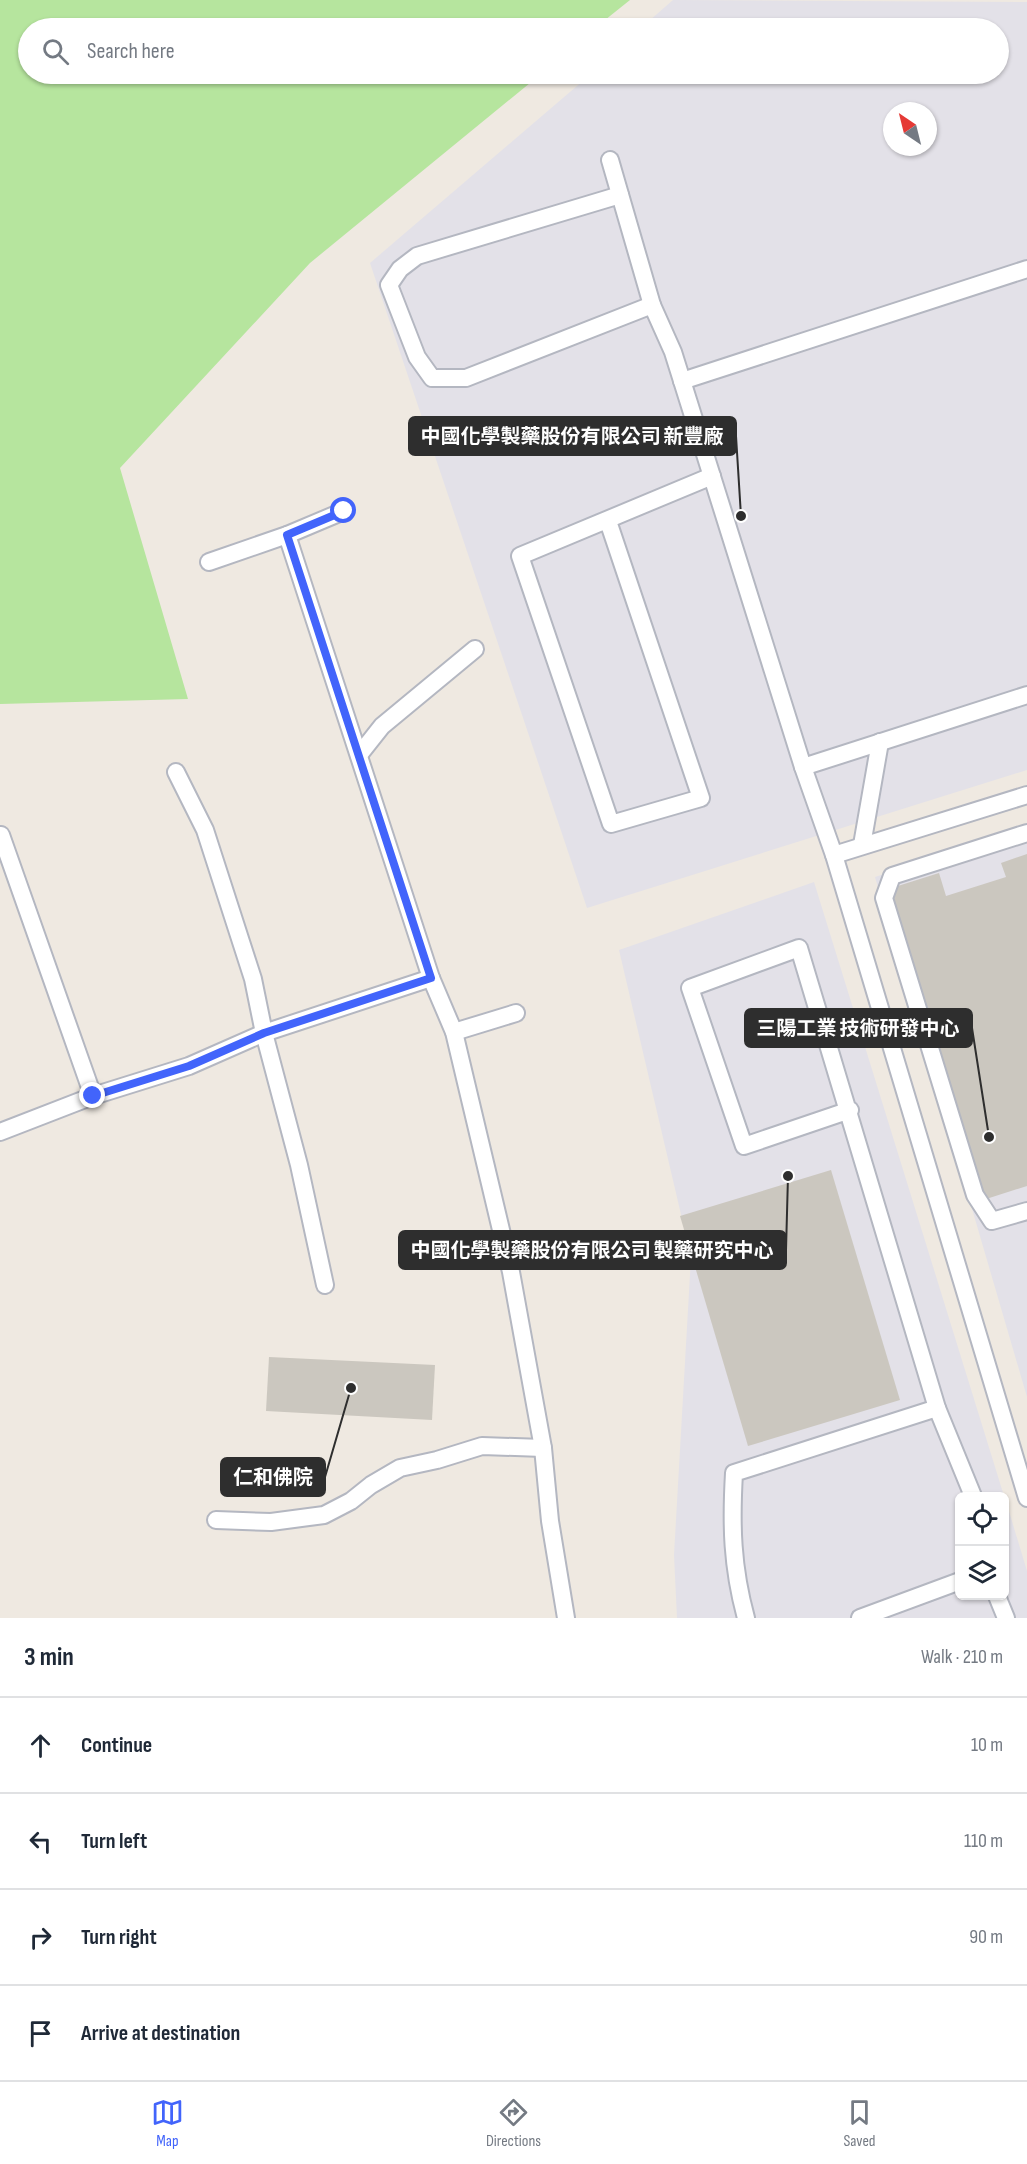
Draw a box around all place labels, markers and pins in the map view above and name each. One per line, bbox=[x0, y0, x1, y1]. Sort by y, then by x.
callout: 中國化學製藥股份有限公司 新豐廠 bbox=[409, 417, 736, 455]
callout: 三陽工業 技術研發中心 bbox=[745, 1009, 972, 1047]
callout: 中國化學製藥股份有限公司 製藥研究中心 bbox=[399, 1231, 786, 1269]
callout: 仁和佛院 bbox=[221, 1458, 325, 1496]

